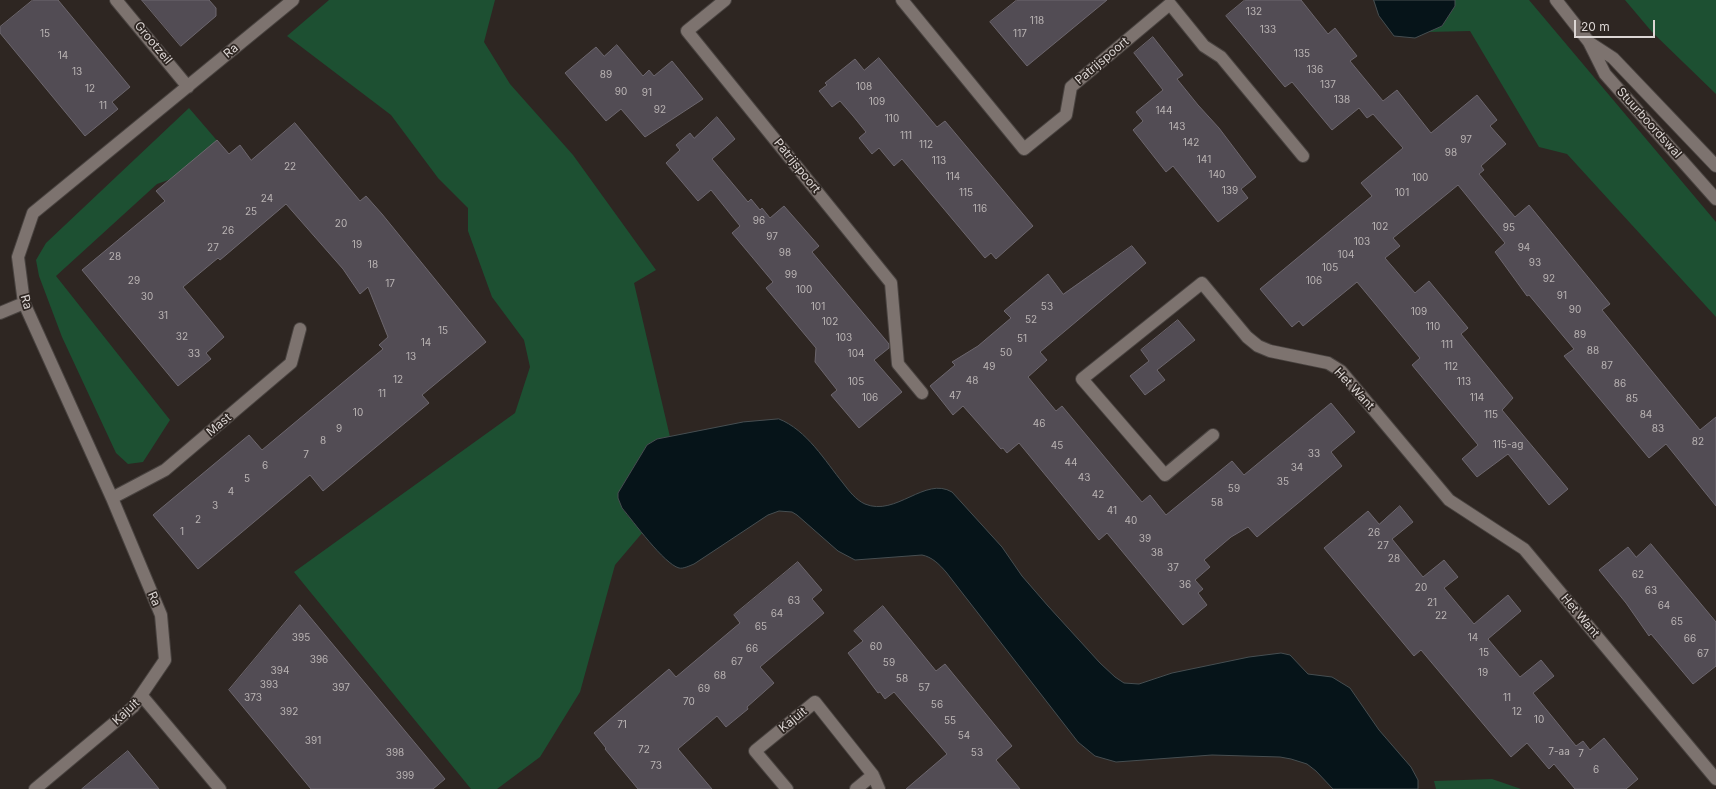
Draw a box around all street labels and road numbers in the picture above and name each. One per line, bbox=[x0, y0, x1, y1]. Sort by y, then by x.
street label: Grootzeil bbox=[131, 19, 175, 67]
street label: Patrijspoort bbox=[1072, 34, 1132, 88]
street label: Ra bbox=[221, 41, 241, 61]
street label: Stuurboordswal bbox=[1614, 85, 1684, 161]
street label: Patrijspoort bbox=[771, 136, 823, 196]
street label: Ra bbox=[17, 293, 35, 311]
street label: Het Want bbox=[1331, 365, 1377, 413]
street label: Mast bbox=[204, 411, 234, 439]
street label: Ra bbox=[145, 590, 163, 608]
street label: Het Want bbox=[1558, 591, 1602, 641]
street label: Kajuit bbox=[110, 696, 142, 728]
street label: Kajuit bbox=[776, 704, 810, 736]

